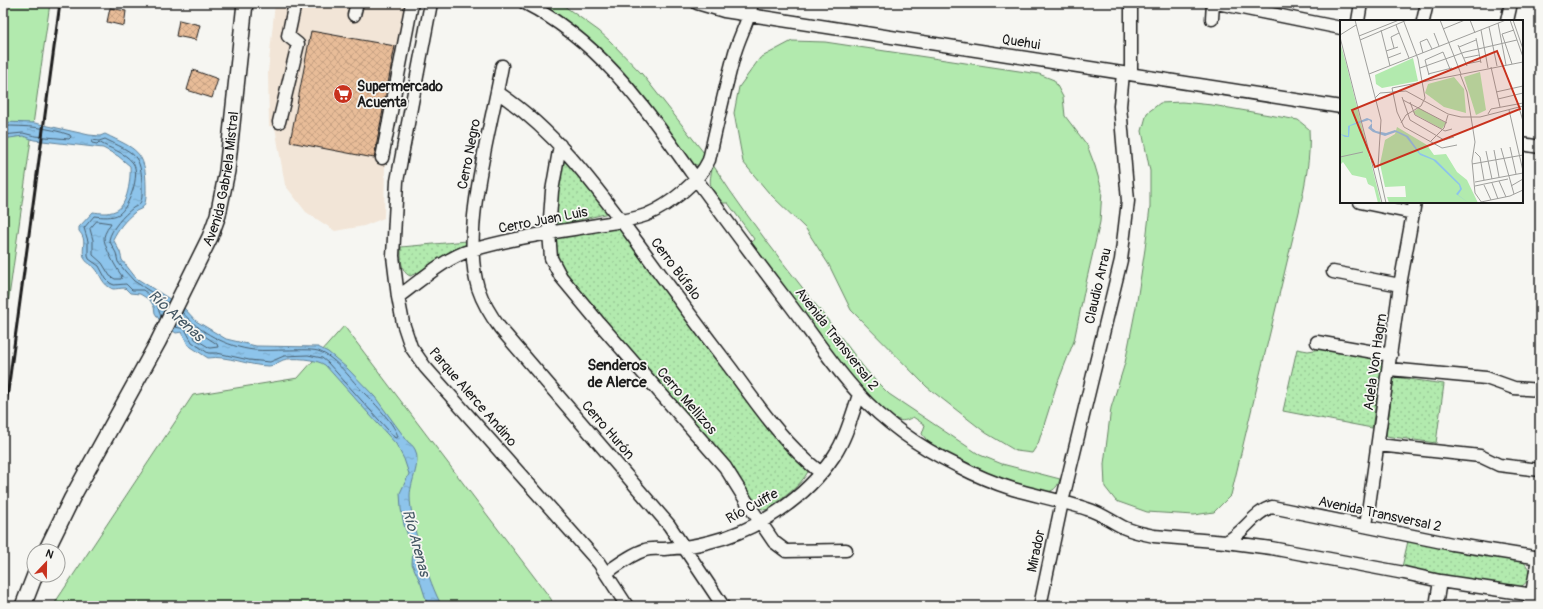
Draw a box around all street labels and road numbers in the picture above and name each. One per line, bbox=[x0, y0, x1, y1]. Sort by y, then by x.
street label: Quehui bbox=[1001, 31, 1042, 53]
street label: Avenida Gabriela Mistral bbox=[198, 110, 242, 249]
street label: Cerro Negro bbox=[454, 117, 484, 191]
street label: Cerro Juan Luis bbox=[497, 203, 590, 237]
street label: Cerro Búfalo bbox=[647, 235, 705, 304]
street label: Claudio Arrau bbox=[1081, 246, 1115, 326]
street label: Avenida Transversal 2 bbox=[792, 284, 882, 394]
street label: Adela Von Hagrn bbox=[1360, 312, 1390, 412]
street label: Parque Alerce Andino bbox=[425, 344, 521, 450]
street label: Cerro Mellizos bbox=[653, 364, 721, 438]
street label: Cerro Hurón bbox=[578, 397, 638, 463]
street label: Río Cuiffe bbox=[723, 485, 781, 527]
street label: Avenida Transversal 2 bbox=[1317, 493, 1443, 535]
street label: Mirador bbox=[1023, 528, 1049, 574]

